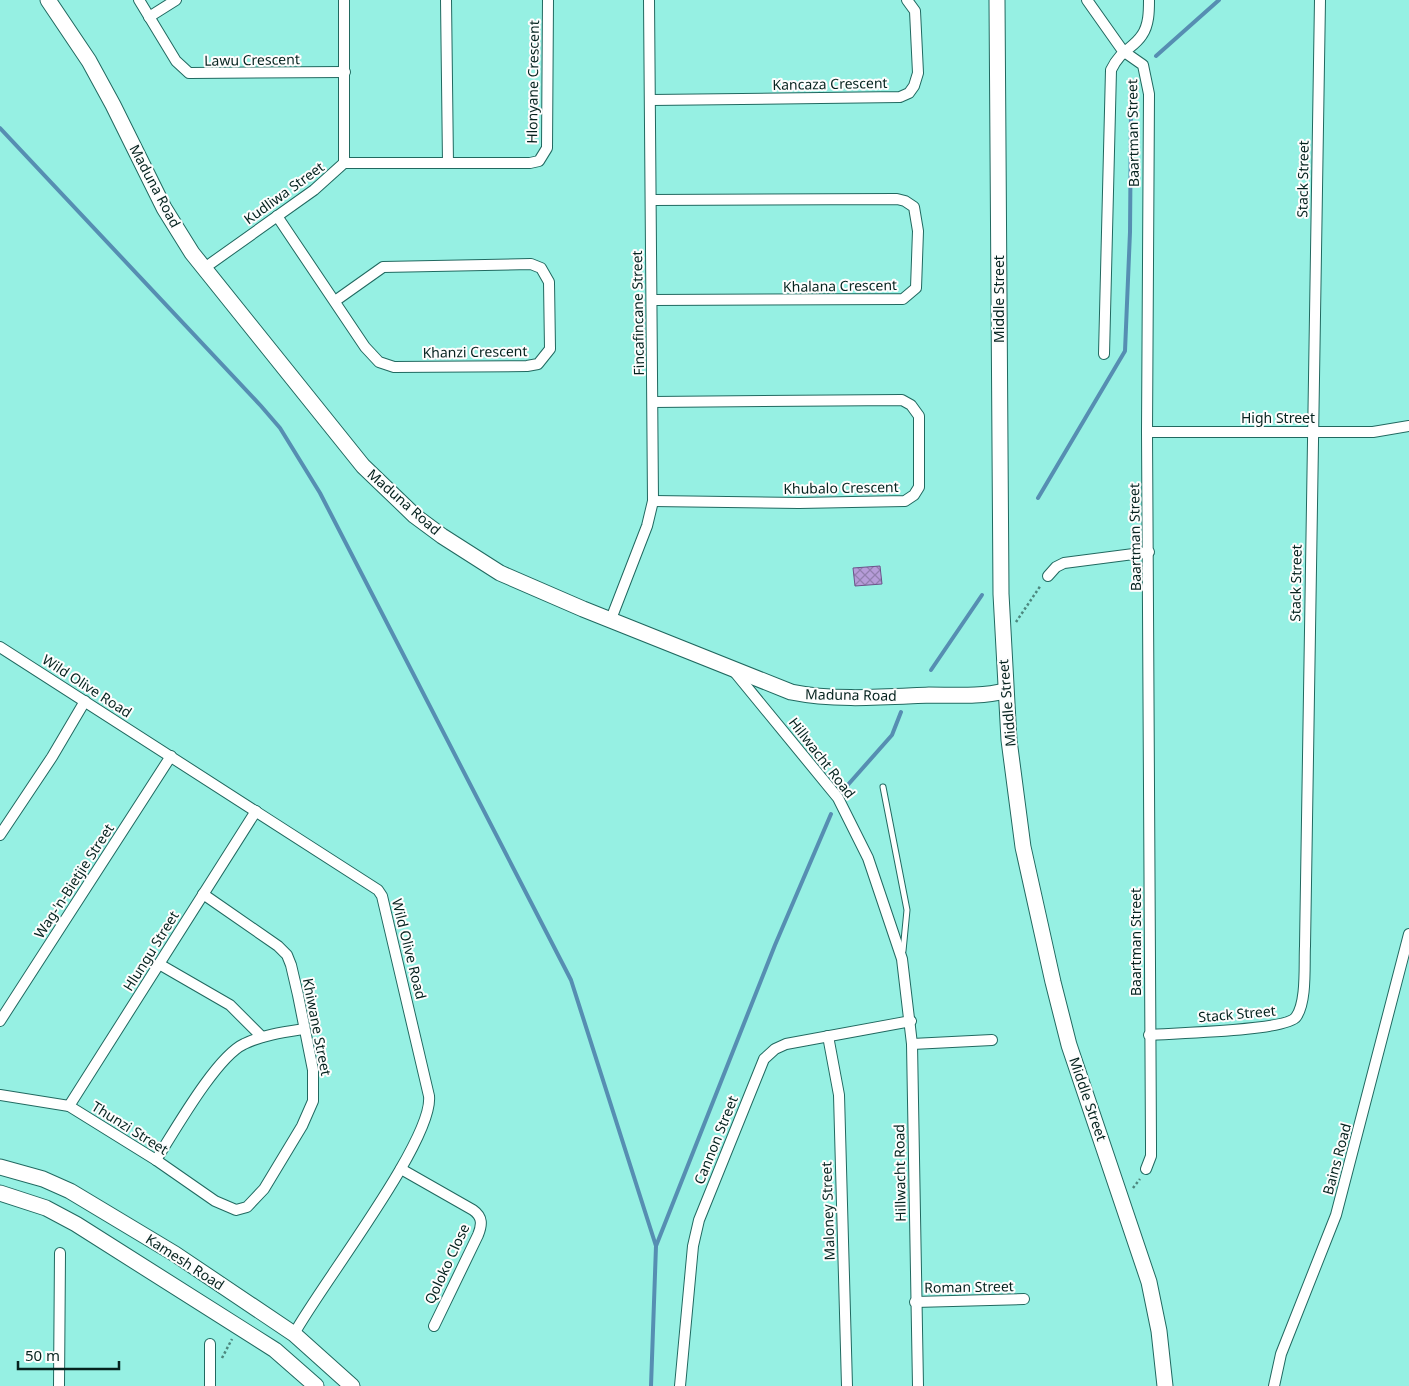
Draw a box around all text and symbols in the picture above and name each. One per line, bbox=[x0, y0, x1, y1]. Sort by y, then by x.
street label: Hlonyane Crescent bbox=[522, 20, 543, 144]
street label: Lawu Crescent bbox=[204, 49, 300, 70]
street label: Kancaza Crescent bbox=[772, 73, 888, 94]
street label: Baartman Street bbox=[1122, 79, 1143, 187]
street label: Stack Street bbox=[1292, 140, 1313, 218]
street label: Maduna Road bbox=[126, 141, 185, 231]
street label: Kudliwa Street bbox=[240, 157, 328, 228]
street label: Fincafincane Street bbox=[627, 250, 648, 376]
street label: Middle Street bbox=[989, 255, 1008, 343]
street label: Khalana Crescent bbox=[783, 275, 897, 296]
street label: Khanzi Crescent bbox=[422, 341, 528, 362]
street label: High Street bbox=[1241, 408, 1315, 427]
street label: Maduna Road bbox=[364, 464, 445, 539]
street label: Khubalo Crescent bbox=[783, 477, 899, 498]
street label: Baartman Street bbox=[1124, 483, 1145, 591]
street label: Stack Street bbox=[1285, 544, 1306, 622]
street label: Wild Olive Road bbox=[39, 650, 136, 722]
street label: Middle Street bbox=[993, 658, 1020, 748]
street label: Maduna Road bbox=[805, 684, 897, 705]
street label: Hillwacht Road bbox=[785, 713, 860, 802]
street label: Wag-'n-Bietjie Street bbox=[29, 820, 118, 942]
street label: Baartman Street bbox=[1126, 888, 1145, 996]
street label: Wild Olive Road bbox=[388, 897, 431, 1001]
street label: Hlungu Street bbox=[118, 907, 183, 994]
street label: Khiwane Street bbox=[299, 976, 336, 1077]
street label: Stack Street bbox=[1198, 1001, 1276, 1026]
street label: Middle Street bbox=[1065, 1054, 1112, 1143]
street label: Cannon Street bbox=[689, 1093, 742, 1187]
street label: Thunzi Street bbox=[88, 1097, 172, 1159]
street label: Bains Road bbox=[1318, 1121, 1355, 1197]
street label: Hillwacht Road bbox=[889, 1124, 910, 1222]
street label: Maloney Street bbox=[816, 1161, 839, 1261]
street label: Qoloko Close bbox=[420, 1220, 473, 1307]
street label: Kamesh Road bbox=[142, 1229, 228, 1294]
street label: Roman Street bbox=[924, 1276, 1014, 1297]
scale bar bbox=[18, 1338, 119, 1370]
text: 50 m bbox=[25, 1345, 60, 1365]

